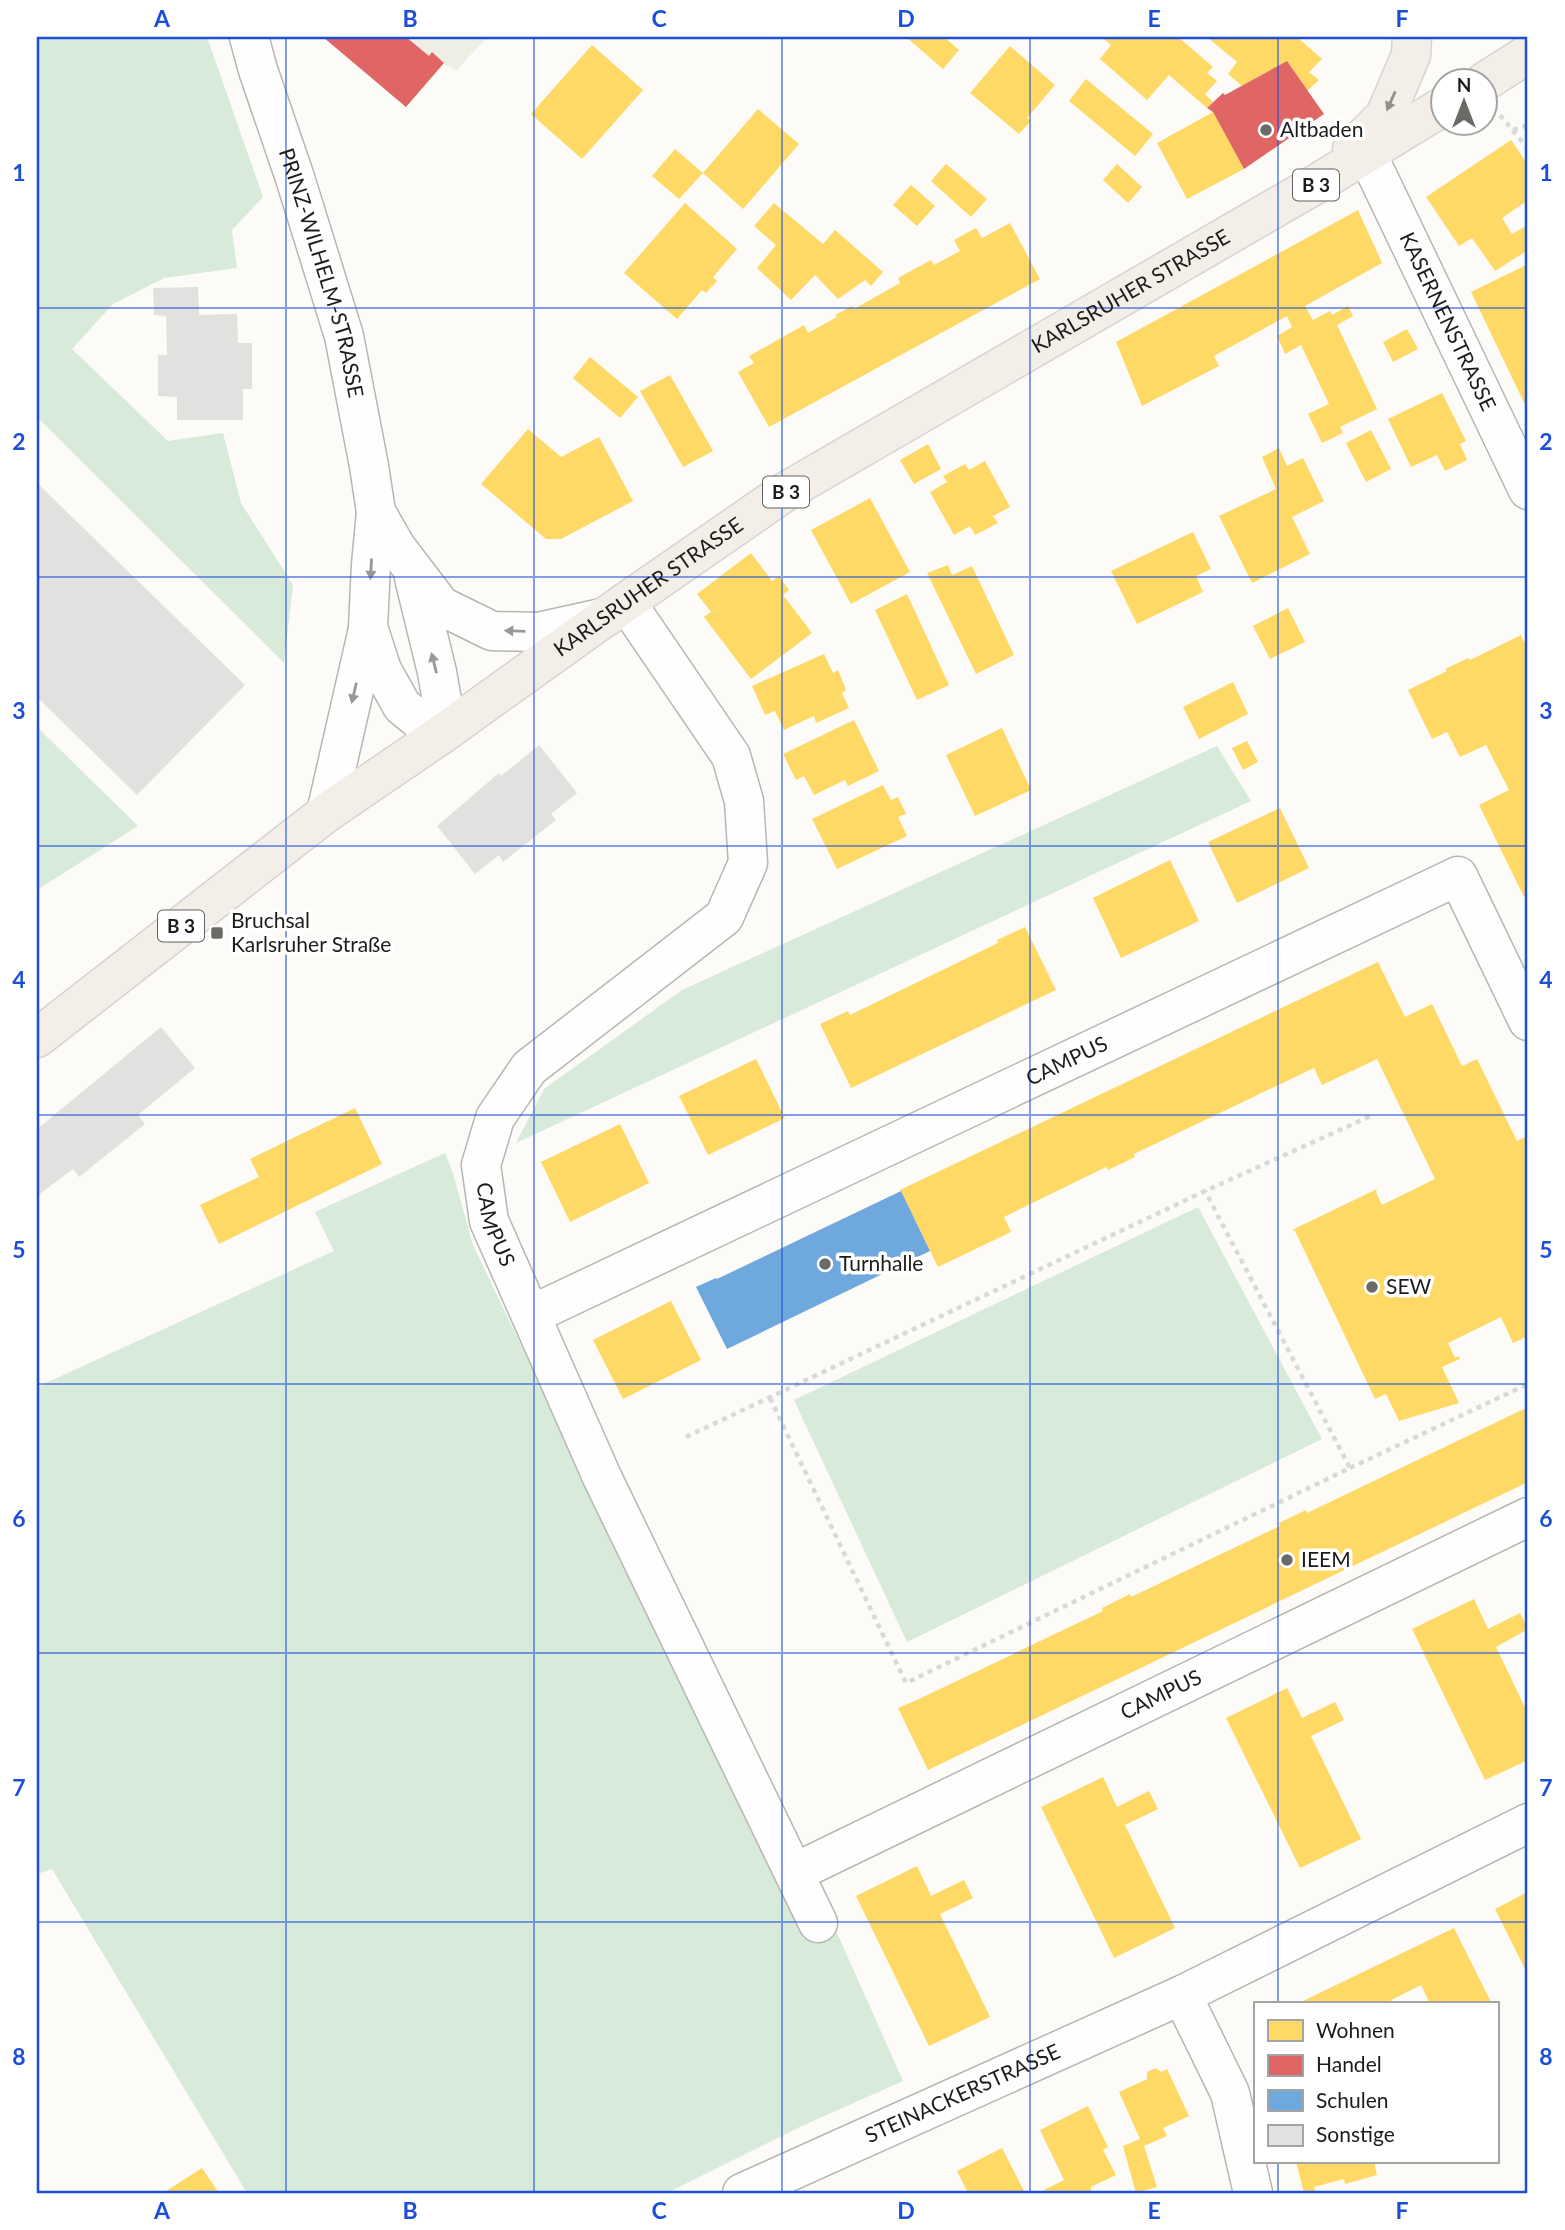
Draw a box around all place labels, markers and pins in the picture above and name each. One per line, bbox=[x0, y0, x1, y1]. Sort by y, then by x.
place label: Altbaden bbox=[1280, 116, 1363, 141]
marker: Altbaden bbox=[1258, 122, 1274, 138]
place label: Bruchsal Karlsruher Straße bbox=[231, 907, 391, 956]
marker: Bruchsal Karlsruher Straße bbox=[209, 925, 225, 941]
place label: Turnhalle bbox=[839, 1250, 923, 1275]
marker: Turnhalle bbox=[817, 1256, 833, 1272]
place label: SEW bbox=[1386, 1273, 1432, 1298]
marker: SEW bbox=[1364, 1279, 1380, 1295]
place label: IEEM bbox=[1301, 1546, 1351, 1571]
marker: IEEM bbox=[1279, 1552, 1295, 1568]

